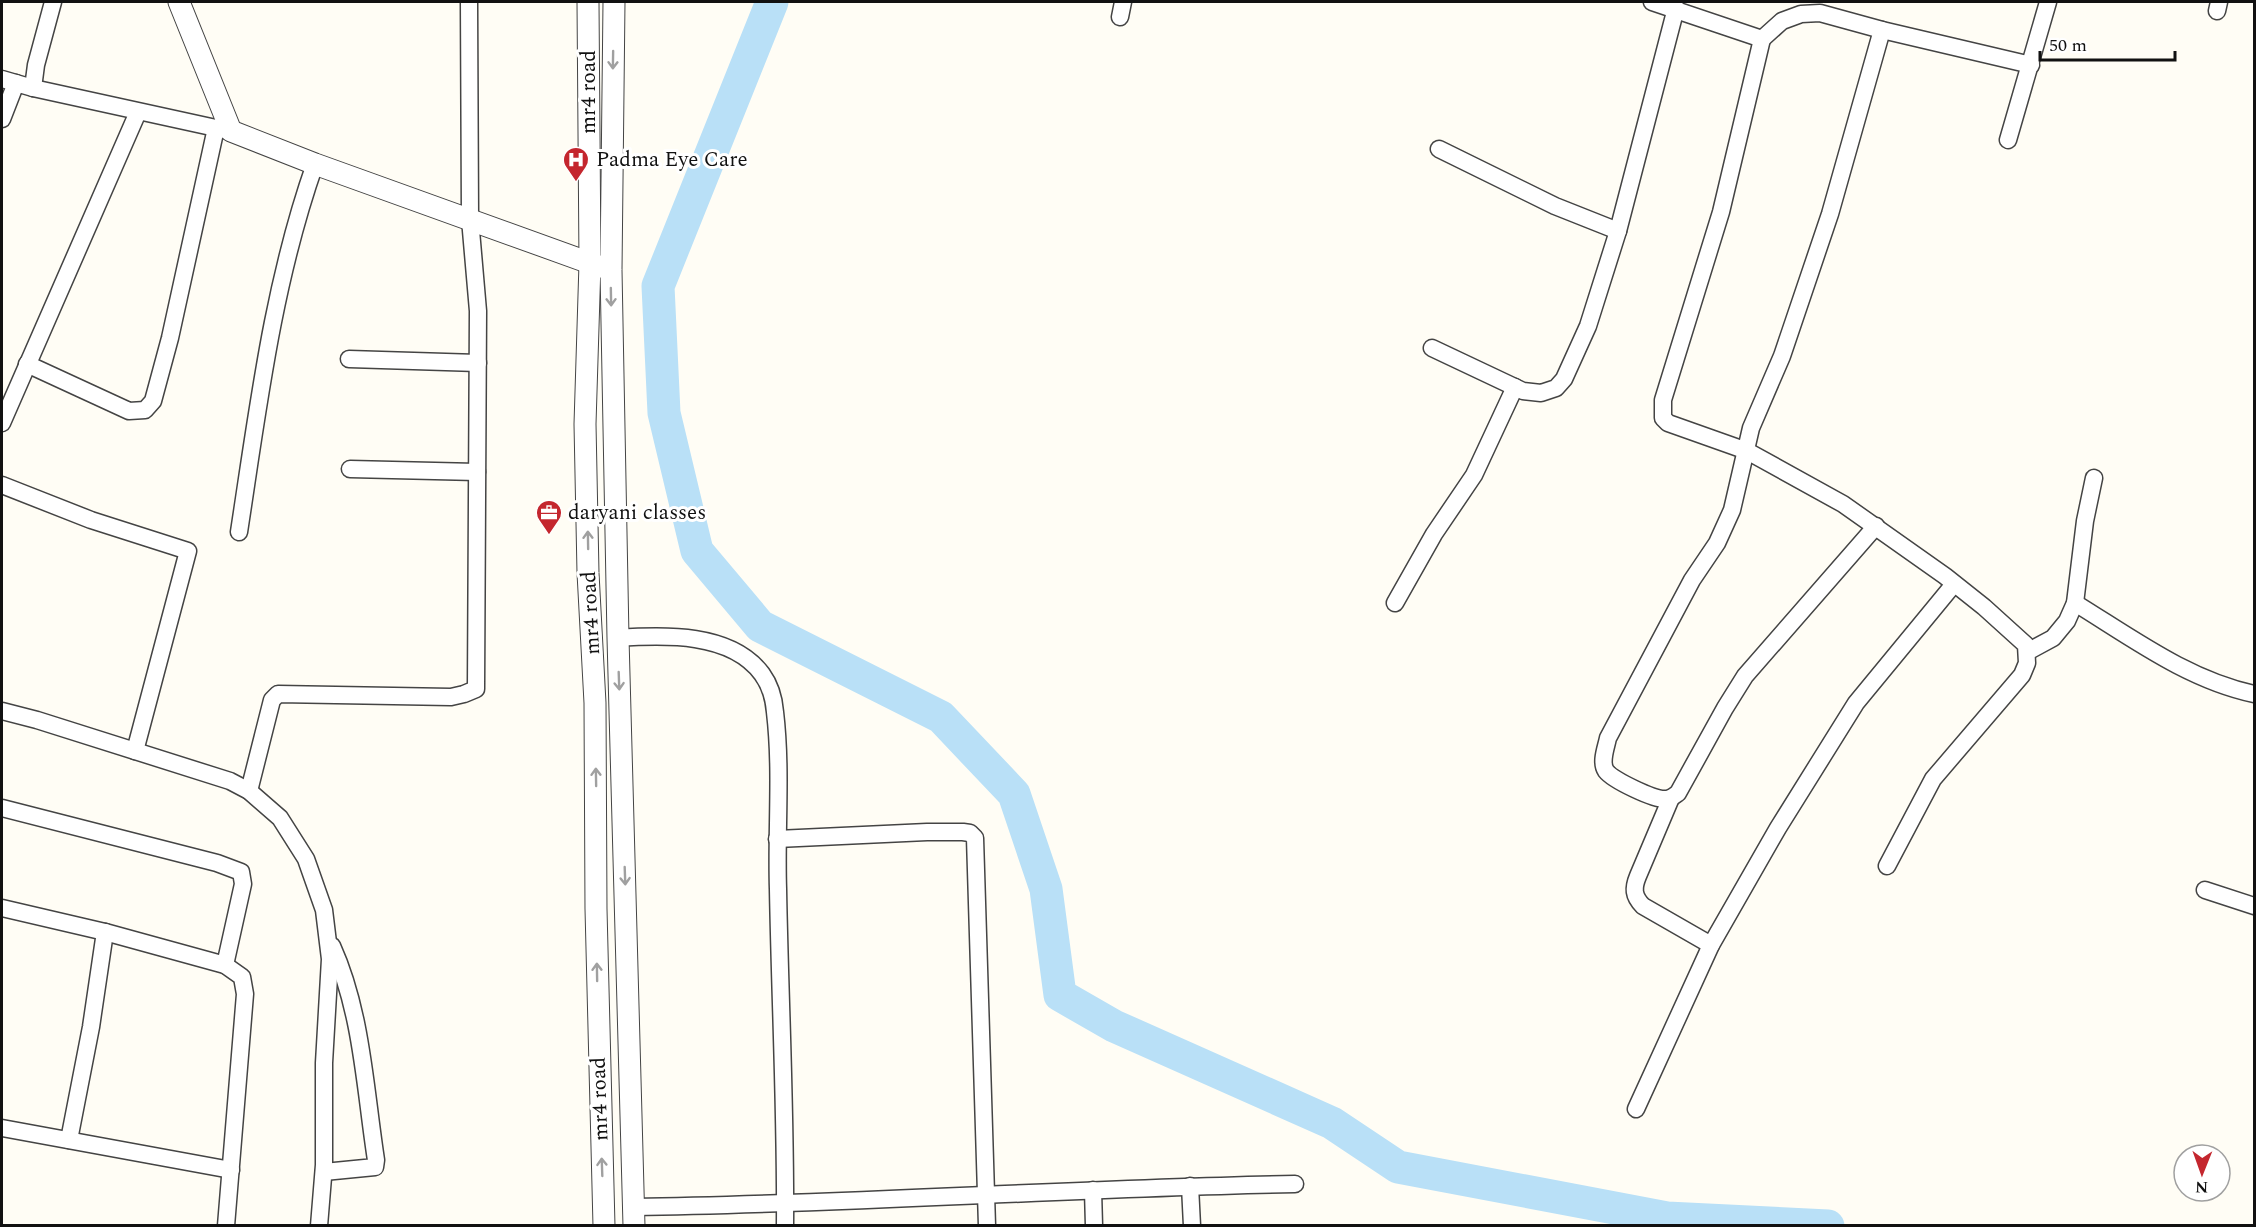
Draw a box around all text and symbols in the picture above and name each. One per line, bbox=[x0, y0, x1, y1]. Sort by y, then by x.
scale bar bbox=[2040, 24, 2175, 62]
text: 50 m bbox=[2049, 32, 2087, 59]
one-way arrow bbox=[607, 49, 619, 69]
street label: mr4 road bbox=[573, 50, 605, 134]
place label: Padma Eye Care bbox=[596, 144, 748, 176]
hospital icon: Padma Eye Care bbox=[561, 145, 591, 183]
one-way arrow bbox=[605, 286, 617, 306]
place label: daryani classes bbox=[568, 497, 706, 529]
office icon: daryani classes bbox=[534, 498, 564, 536]
one-way arrow bbox=[582, 531, 594, 551]
street label: mr4 road bbox=[573, 570, 609, 656]
one-way arrow bbox=[614, 670, 625, 690]
one-way arrow bbox=[590, 768, 602, 788]
one-way arrow bbox=[619, 865, 631, 885]
one-way arrow bbox=[591, 963, 603, 983]
street label: mr4 road bbox=[583, 1056, 617, 1142]
north arrow bbox=[2172, 1143, 2232, 1203]
one-way arrow bbox=[596, 1158, 608, 1178]
text: N bbox=[2195, 1175, 2208, 1199]

